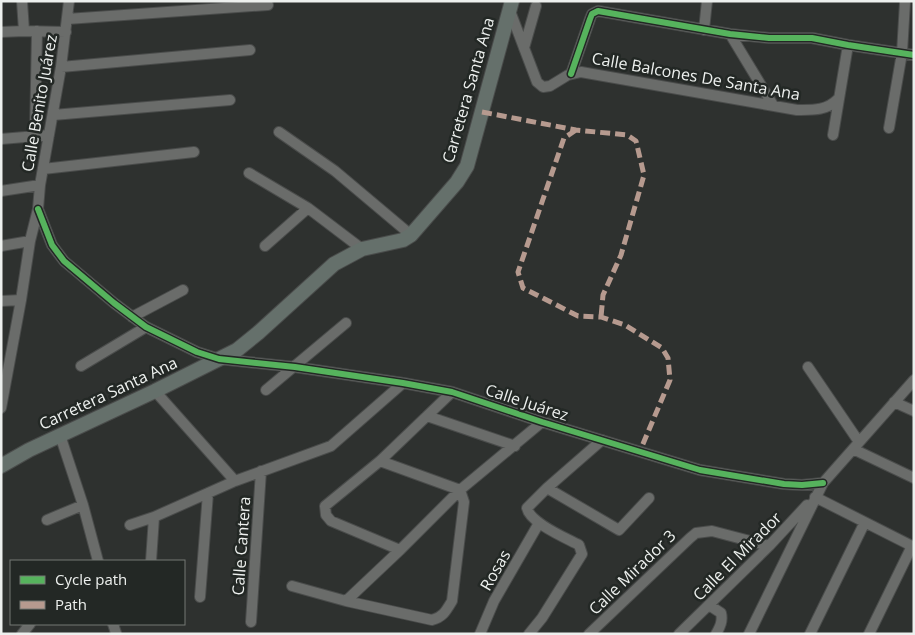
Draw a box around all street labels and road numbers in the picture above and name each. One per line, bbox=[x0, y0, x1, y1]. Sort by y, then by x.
street label: Carretera Santa Ana bbox=[437, 15, 499, 165]
street label: Calle Benito Juárez bbox=[16, 33, 62, 173]
street label: Calle Balcones De Santa Ana bbox=[590, 47, 802, 105]
street label: Carretera Santa Ana bbox=[35, 351, 181, 435]
street label: Calle Juárez bbox=[483, 378, 571, 426]
street label: Calle Cantera bbox=[227, 496, 255, 596]
street label: Calle El Mirador bbox=[688, 507, 786, 605]
street label: Calle Mirador 3 bbox=[584, 525, 680, 619]
street label: Rosas bbox=[475, 546, 515, 594]

